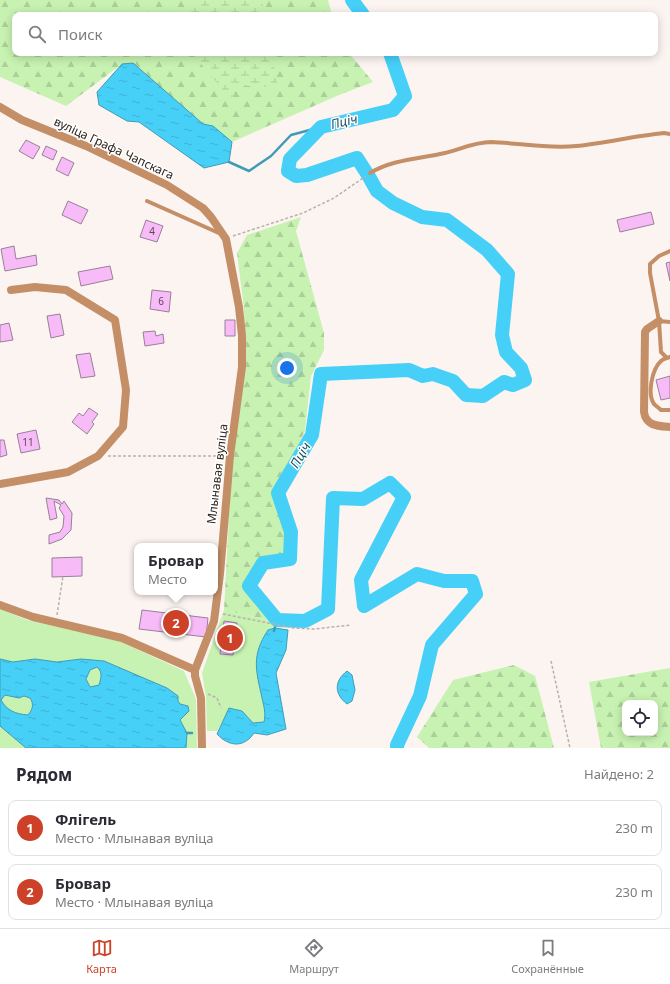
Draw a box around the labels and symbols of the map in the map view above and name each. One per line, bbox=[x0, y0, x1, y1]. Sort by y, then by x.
water label: Пціч bbox=[329, 109, 359, 133]
street label: вуліца Графа Чапскага bbox=[51, 113, 177, 183]
house number: 4 bbox=[149, 224, 155, 238]
house number: 6 bbox=[158, 294, 164, 308]
your location bbox=[277, 358, 297, 378]
street label: Млынавая вуліца bbox=[202, 423, 232, 525]
house number: 11 bbox=[22, 435, 34, 449]
water label: Пціч bbox=[285, 439, 315, 471]
pin: 2 bbox=[163, 608, 189, 638]
pin: 1 bbox=[217, 623, 243, 653]

